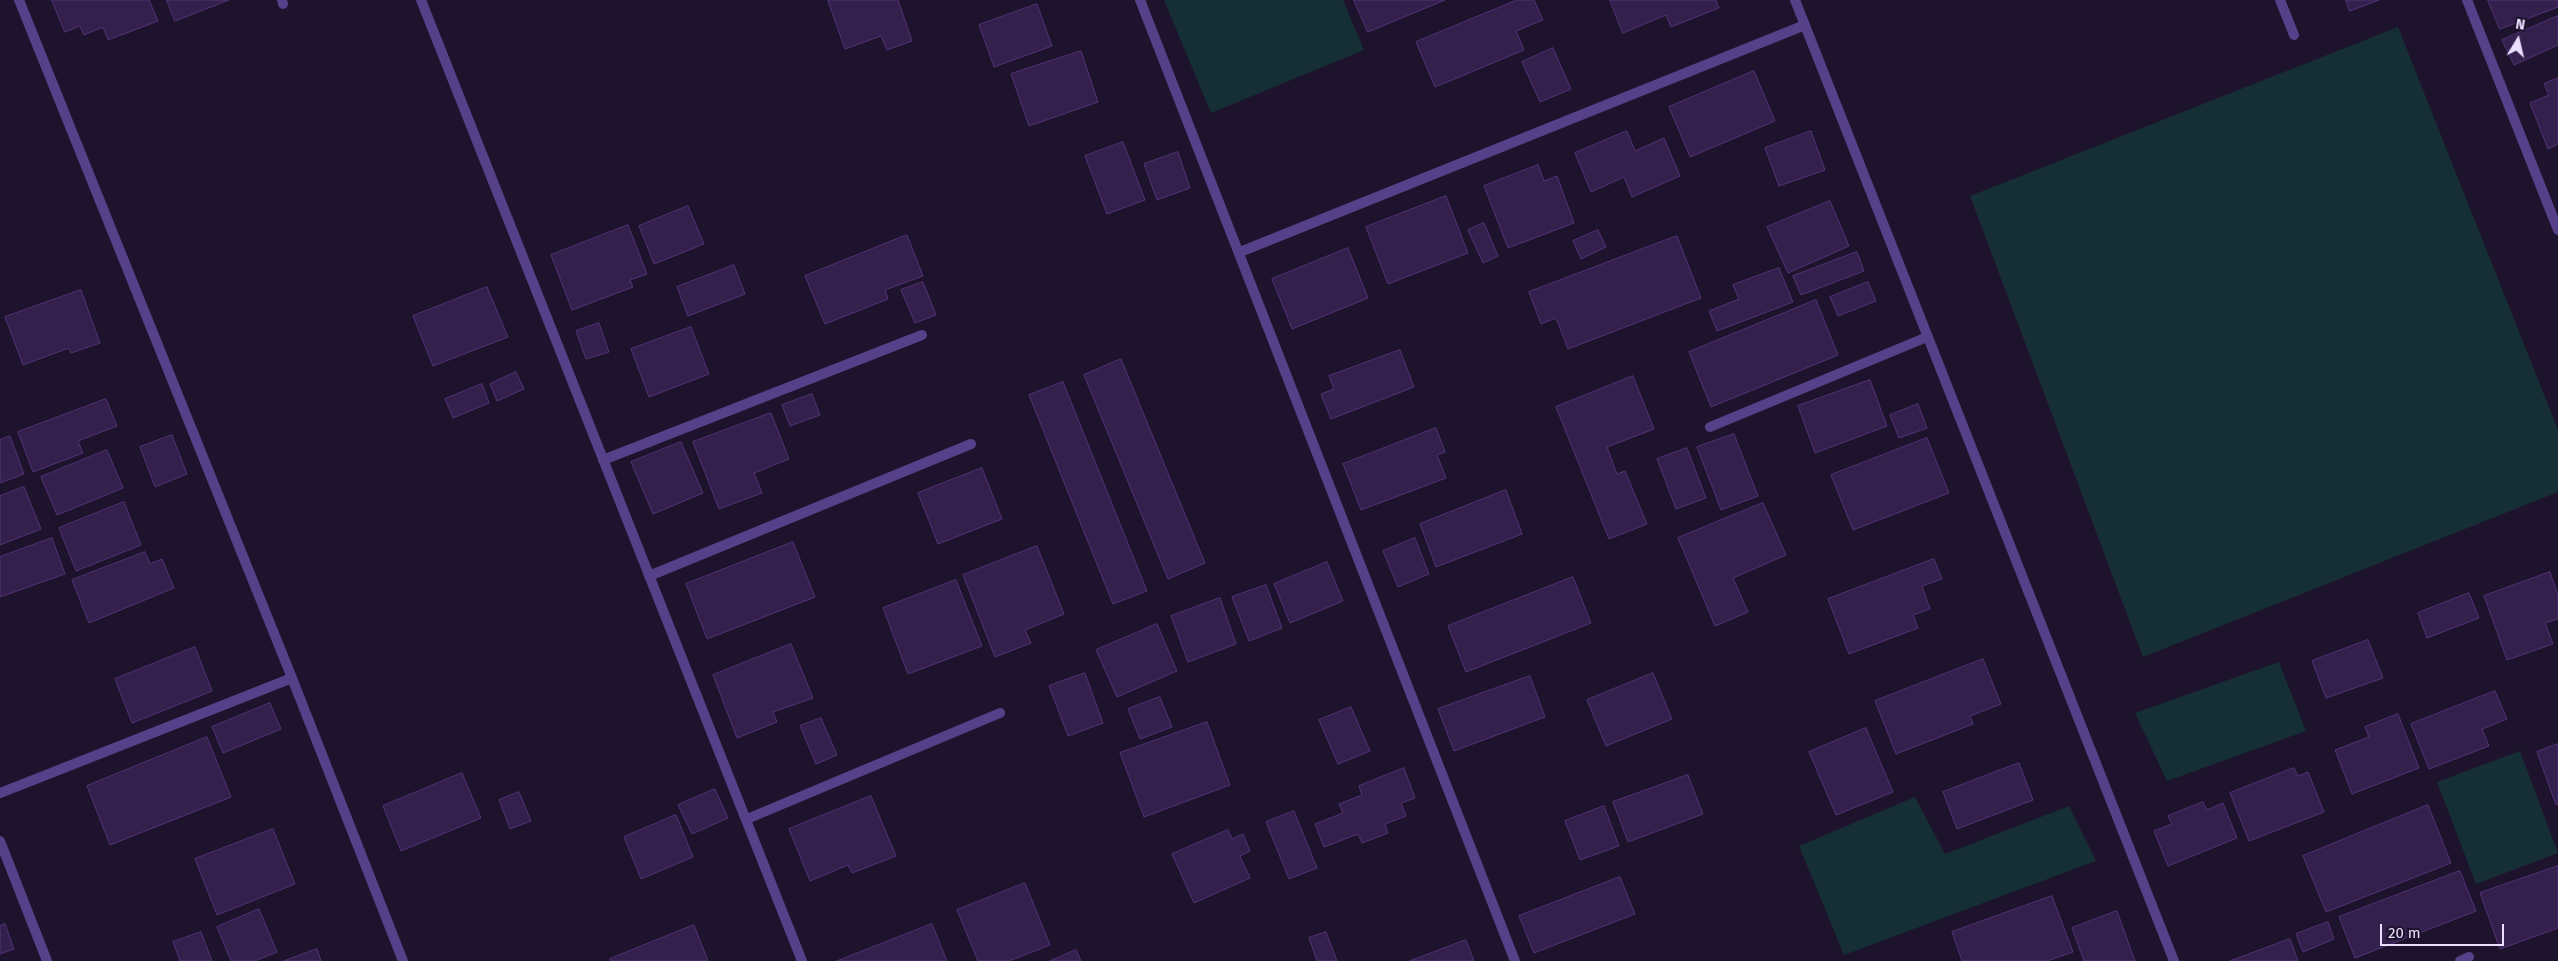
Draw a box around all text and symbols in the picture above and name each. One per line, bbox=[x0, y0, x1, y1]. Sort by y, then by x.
north arrow bbox=[2493, 15, 2543, 65]
text: N bbox=[2514, 16, 2526, 34]
scale bar bbox=[2383, 914, 2507, 946]
text: 20 m bbox=[2388, 924, 2421, 942]

